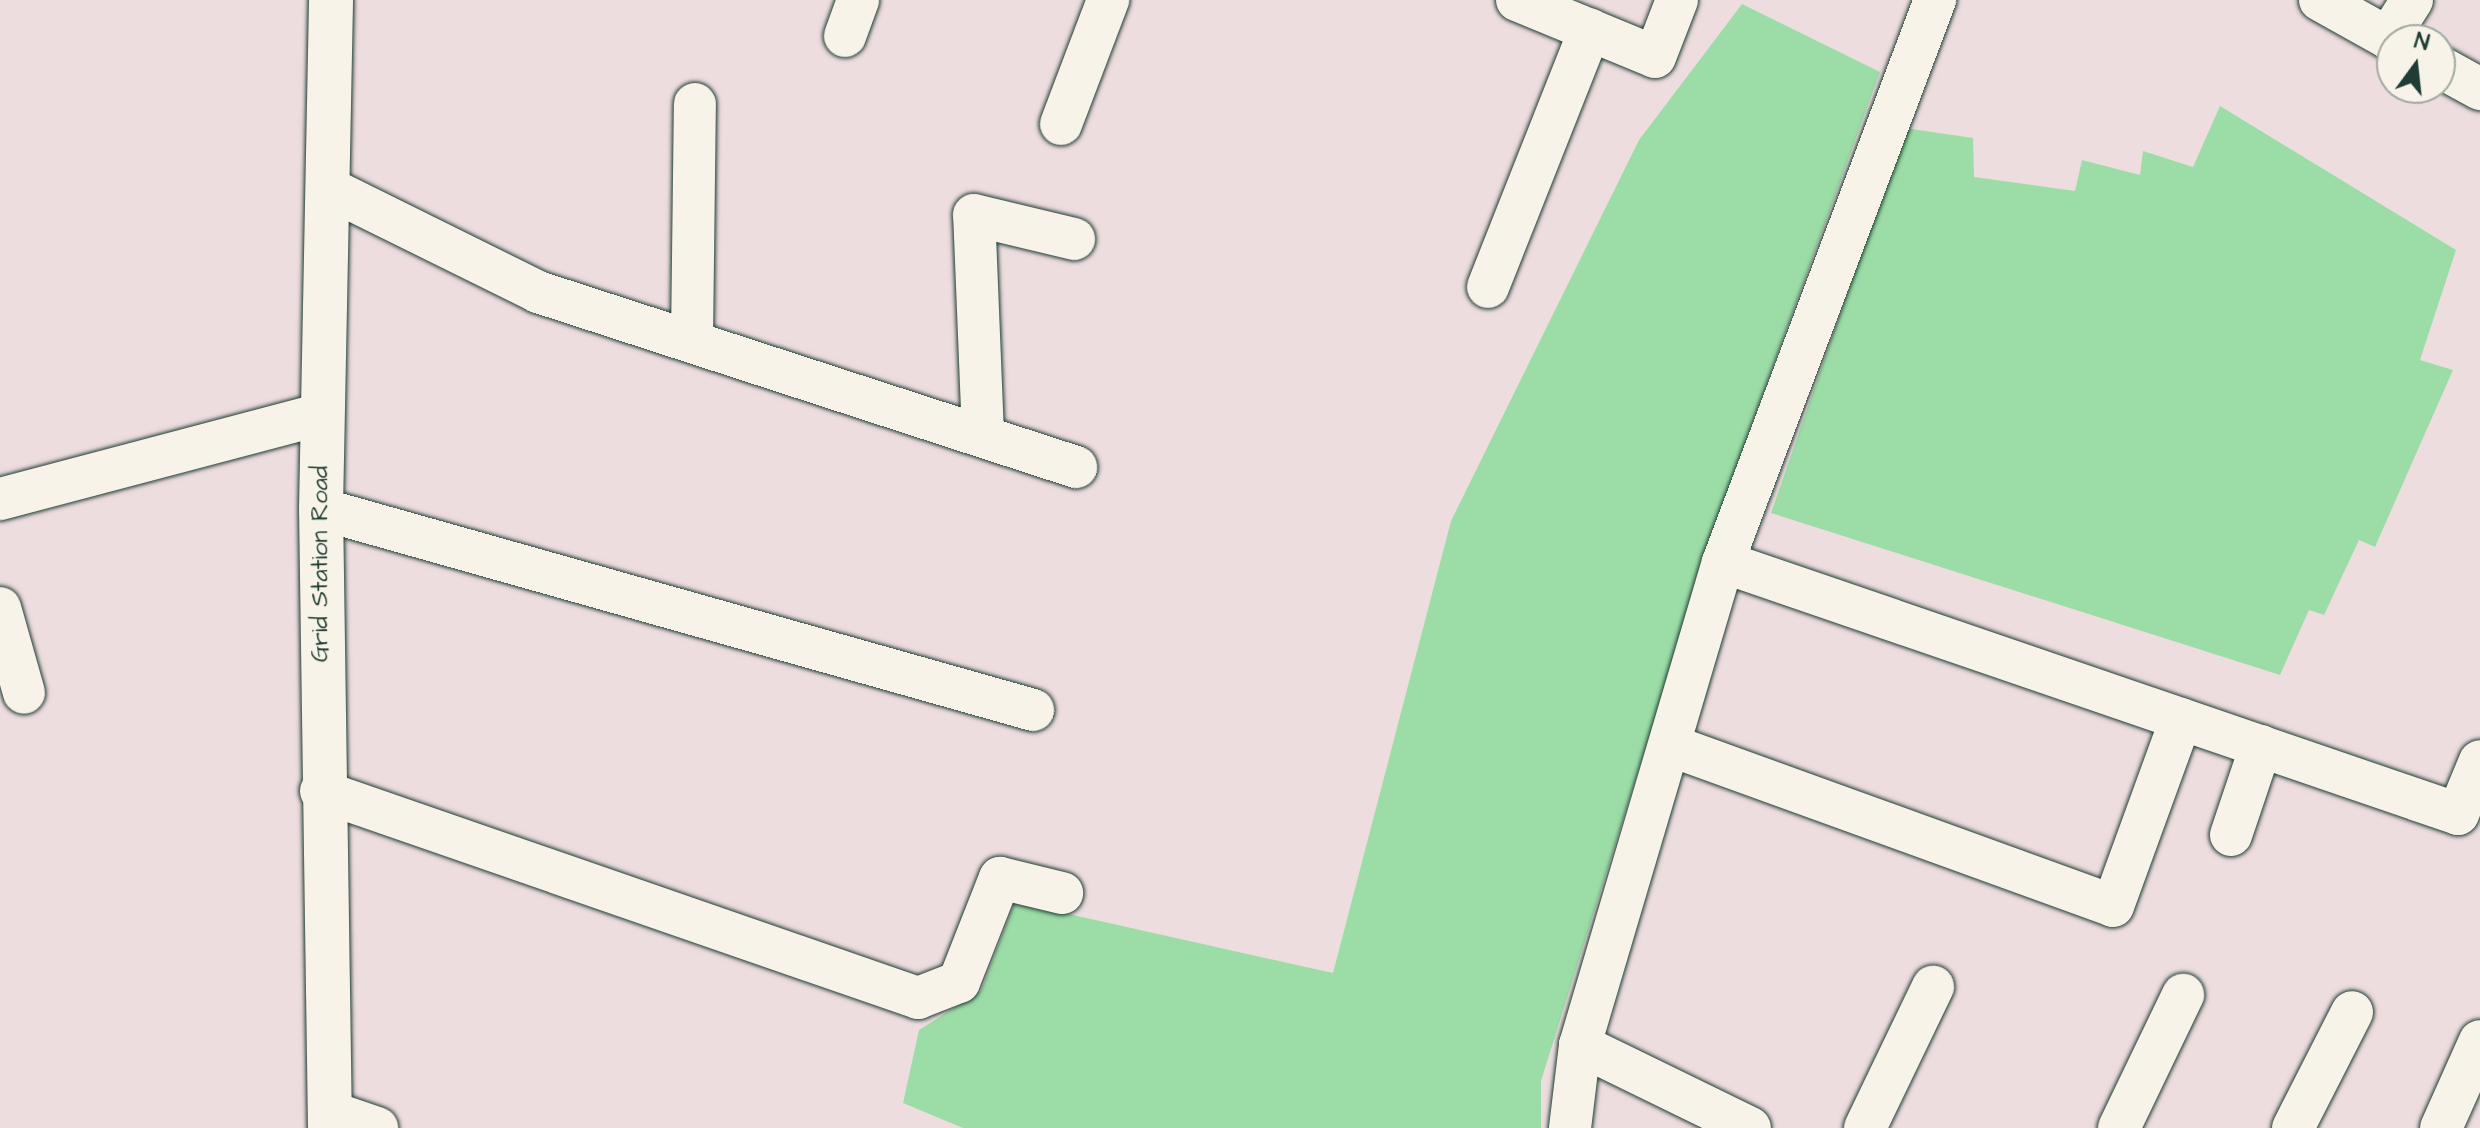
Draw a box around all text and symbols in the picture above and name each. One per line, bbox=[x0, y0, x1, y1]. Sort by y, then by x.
north arrow bbox=[2376, 24, 2456, 104]
text: N bbox=[2411, 26, 2432, 59]
street label: Grid Station Road bbox=[307, 466, 335, 662]

